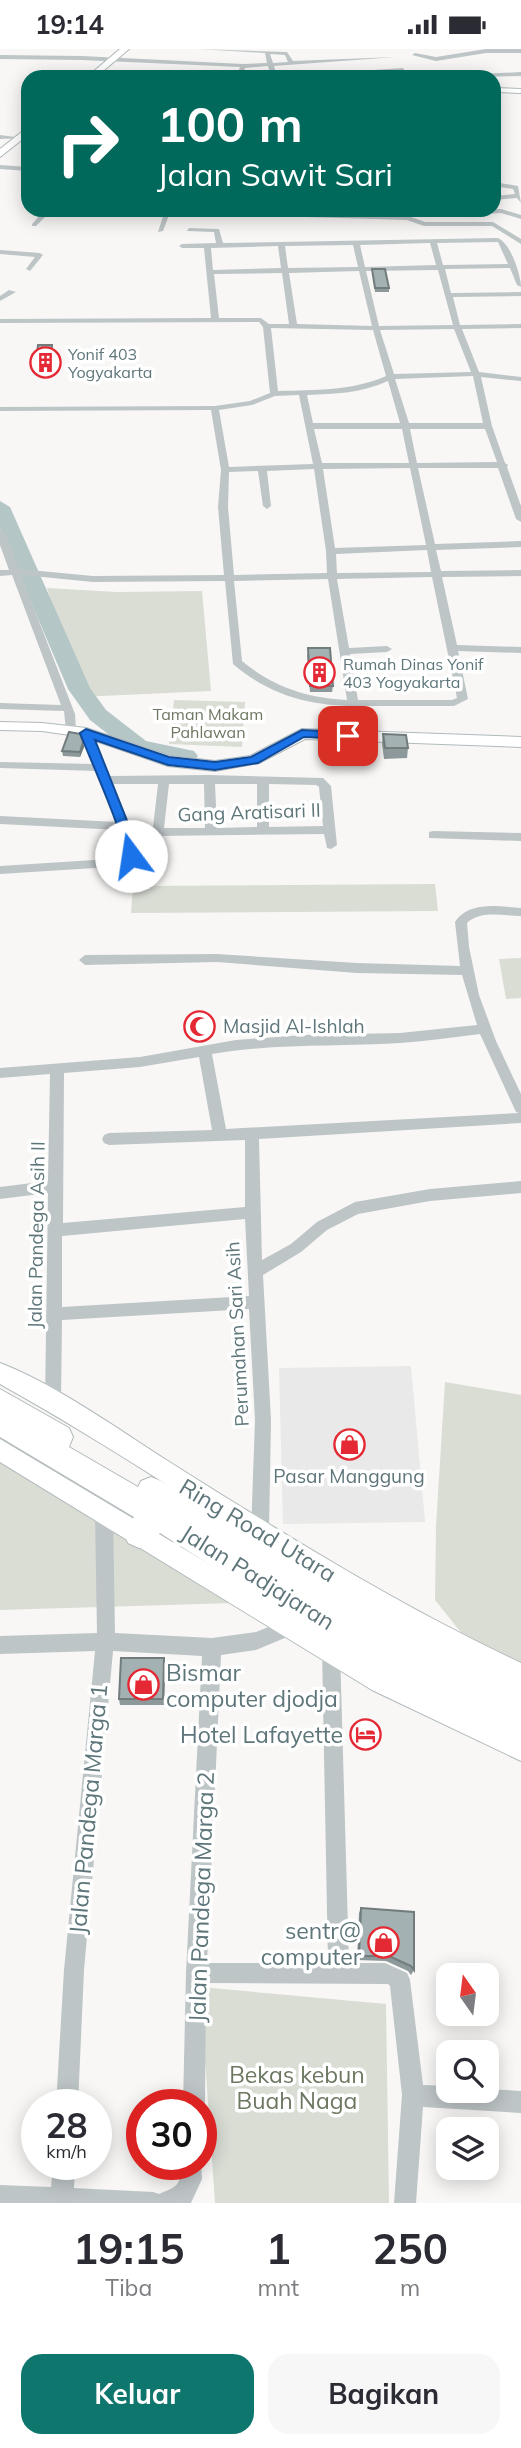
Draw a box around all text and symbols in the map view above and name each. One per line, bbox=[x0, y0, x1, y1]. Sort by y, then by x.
text: 19:14 bbox=[35, 8, 104, 41]
text: 100 m bbox=[157, 93, 303, 154]
icon: right bbox=[42, 98, 133, 189]
text: Jalan Sawit Sari bbox=[157, 154, 393, 194]
place label: Yonif 403 Yogyakarta bbox=[67, 344, 152, 382]
building icon: Yonif 403 Yogyakarta bbox=[28, 346, 62, 380]
place label: Rumah Dinas Yonif 403 Yogyakarta bbox=[343, 654, 484, 692]
building icon: Rumah Dinas Yonif 403 Yogyakarta bbox=[303, 656, 337, 690]
park label: Taman Makam Pahlawan bbox=[153, 704, 263, 742]
pin bbox=[318, 706, 378, 766]
icon: arrive bbox=[329, 717, 367, 755]
street label: Gang Aratisari II bbox=[177, 798, 321, 826]
position arrow bbox=[94, 819, 168, 893]
mosque icon: Masjid Al-Ishlah bbox=[183, 1009, 217, 1043]
place label: Masjid Al-Ishlah bbox=[223, 1014, 365, 1038]
street label: Jalan Pandega Asih II bbox=[22, 1141, 50, 1329]
street label: Perumahan Sari Asih bbox=[220, 1241, 254, 1427]
shop icon: Pasar Manggung bbox=[332, 1428, 366, 1462]
place label: Pasar Manggung bbox=[273, 1464, 425, 1488]
street label: Ring Road Utara bbox=[174, 1472, 342, 1588]
street label: Jalan Padjajaran bbox=[176, 1518, 340, 1636]
place label: Bismar computer djodja bbox=[166, 1658, 338, 1713]
shop icon: Bismar computer djodja bbox=[126, 1668, 160, 1702]
street label: Jalan Pandega Marga 1 bbox=[63, 1683, 113, 1935]
hotel icon: Hotel Lafayette bbox=[349, 1717, 383, 1751]
place label: Hotel Lafayette bbox=[180, 1720, 343, 1749]
street label: Jalan Pandega Marga 2 bbox=[182, 1771, 220, 2023]
place label: sentr@ computer bbox=[261, 1916, 362, 1971]
shop icon: sentr@ computer bbox=[367, 1926, 401, 1960]
north arrow bbox=[436, 1963, 499, 2027]
map controls bbox=[436, 1963, 499, 2180]
button: search bbox=[436, 2040, 499, 2103]
park label: Bekas kebun Buah Naga bbox=[229, 2060, 365, 2115]
speed limit sign: 30 bbox=[126, 2089, 217, 2180]
text: 28 bbox=[45, 2103, 88, 2147]
button: layers bbox=[436, 2117, 499, 2180]
text: km/h bbox=[46, 2140, 87, 2163]
text: 19:15 bbox=[73, 2222, 184, 2275]
text: 1 bbox=[266, 2222, 291, 2275]
text: 250 bbox=[372, 2222, 448, 2275]
text: Tiba bbox=[105, 2273, 152, 2302]
text: mnt bbox=[257, 2273, 299, 2302]
text: m bbox=[400, 2273, 420, 2302]
button: Keluar bbox=[21, 2354, 254, 2434]
button: Bagikan bbox=[268, 2354, 500, 2434]

